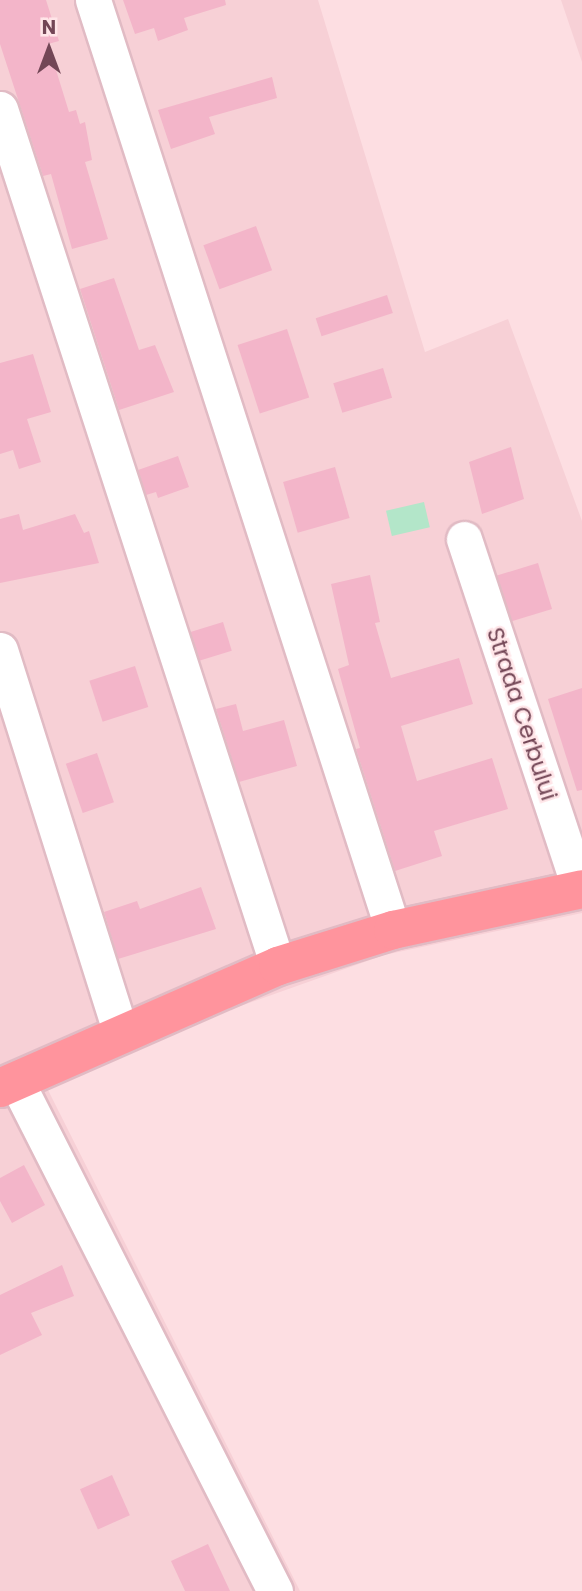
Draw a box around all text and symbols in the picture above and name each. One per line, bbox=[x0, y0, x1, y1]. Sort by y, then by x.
north arrow bbox=[14, 14, 84, 84]
text: N bbox=[42, 14, 56, 41]
street label: Strada Cerbului bbox=[481, 624, 563, 804]

